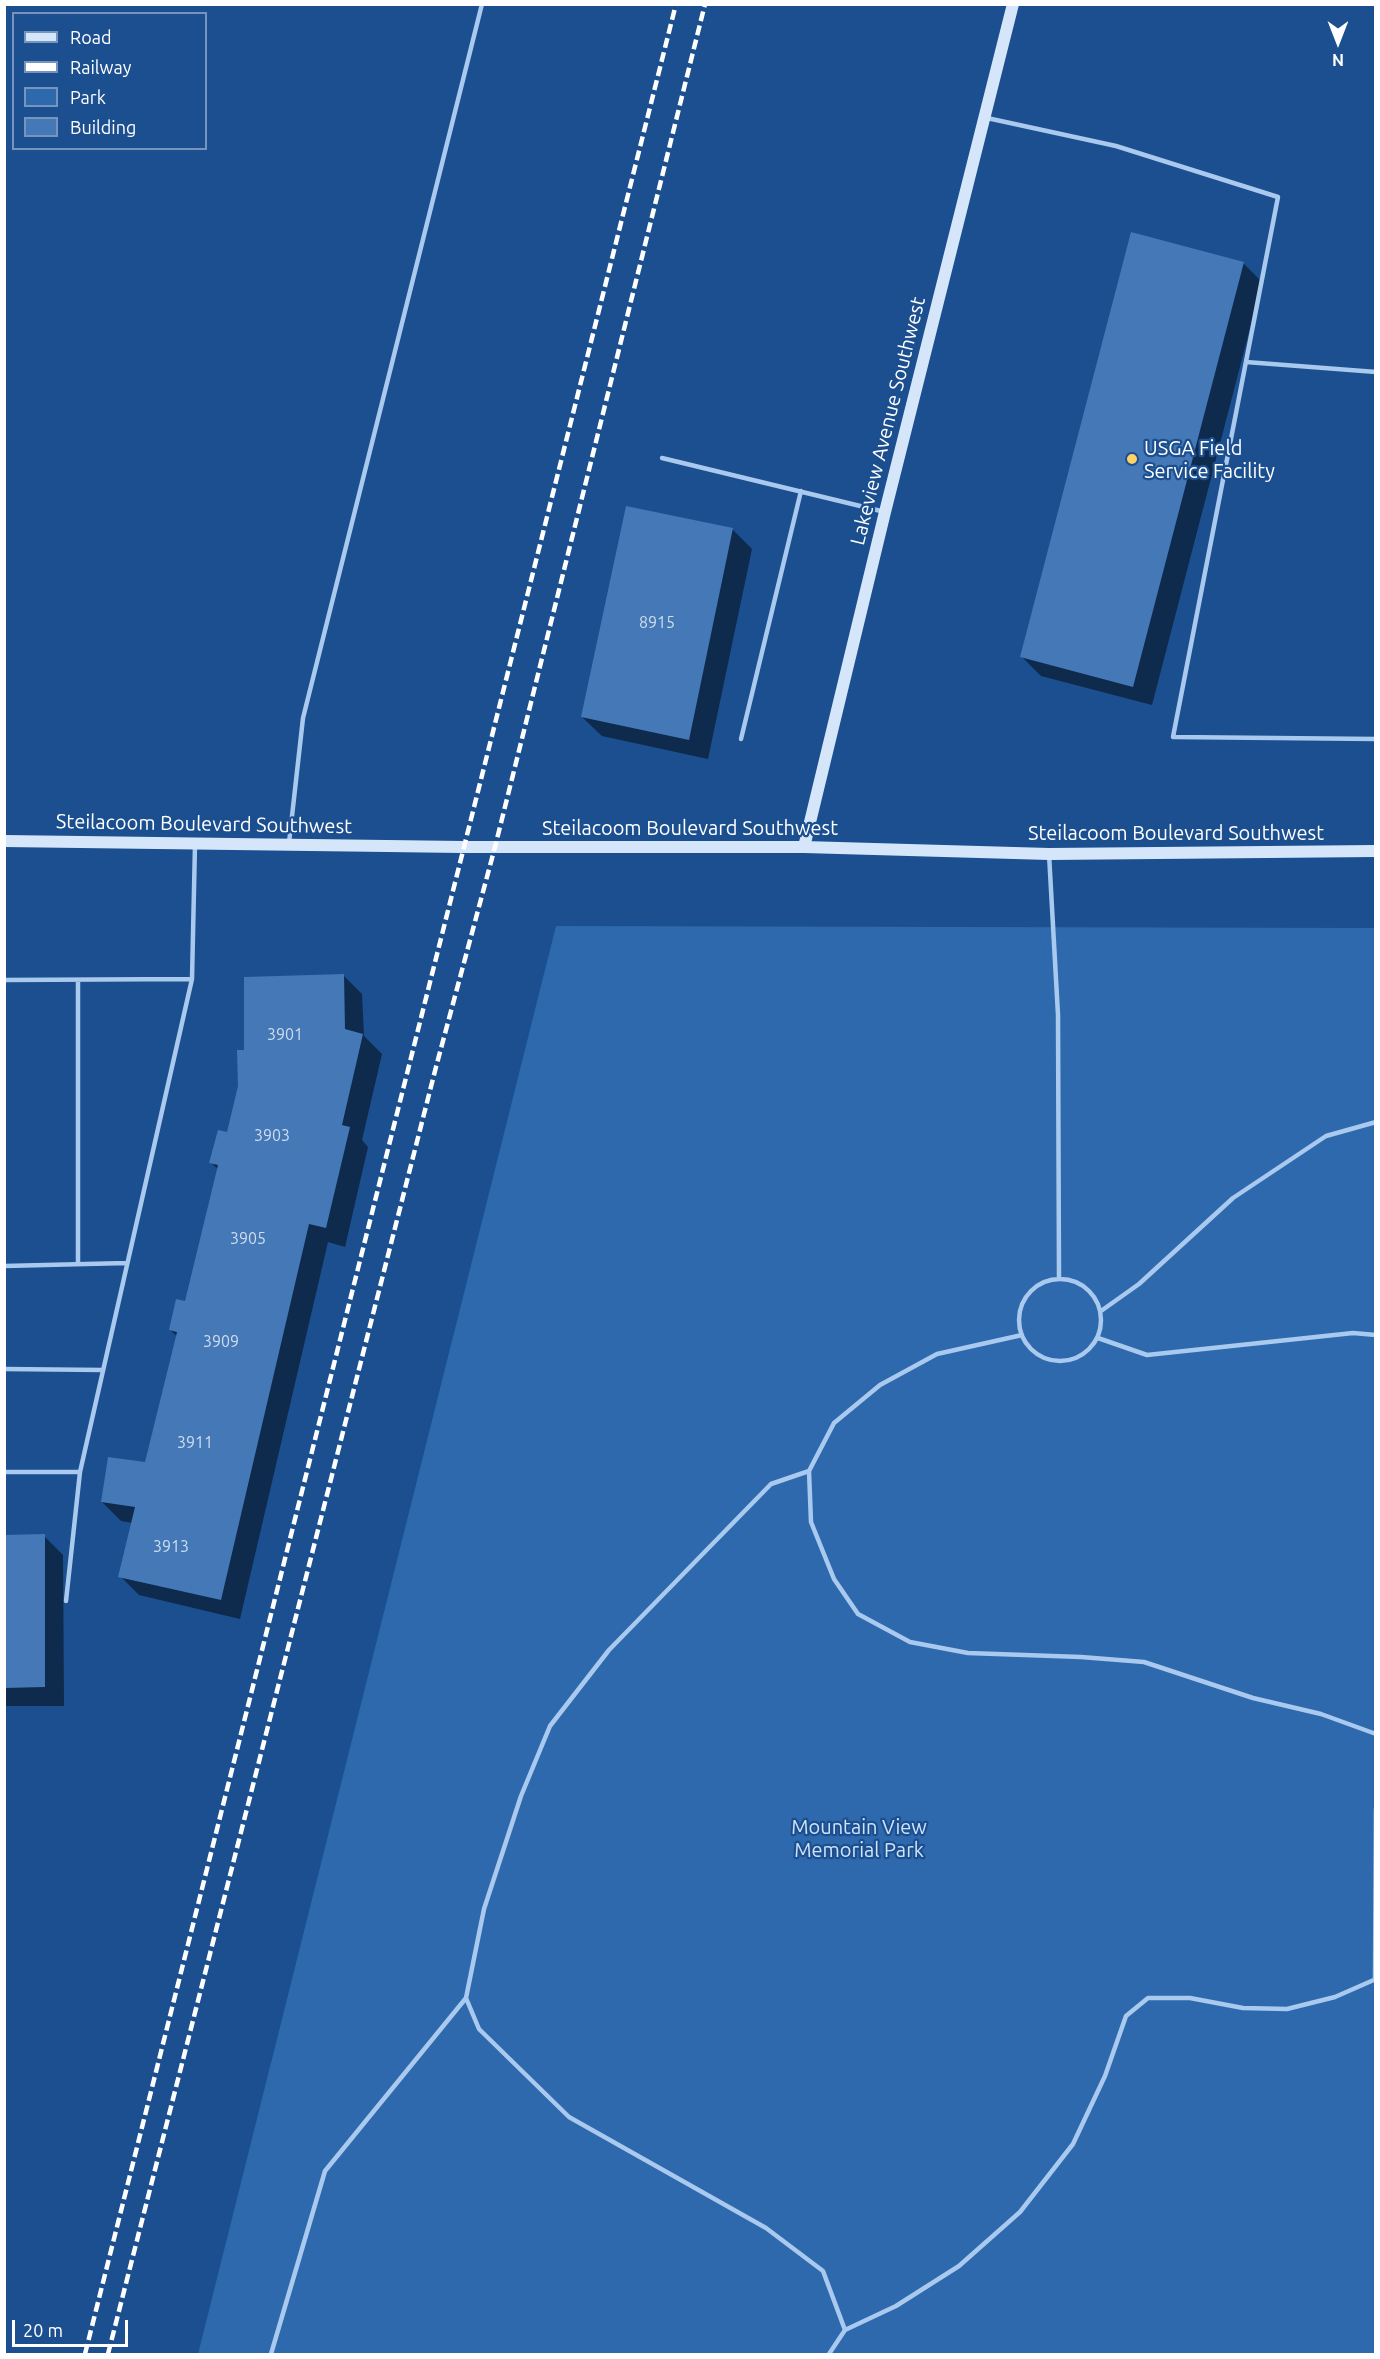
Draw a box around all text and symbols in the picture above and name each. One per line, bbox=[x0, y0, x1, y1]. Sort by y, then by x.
legend bbox=[12, 12, 207, 150]
north arrow bbox=[1308, 12, 1368, 72]
text: Road bbox=[70, 27, 112, 47]
text: N bbox=[1332, 51, 1344, 69]
text: Railway bbox=[70, 57, 131, 77]
text: Park bbox=[70, 87, 106, 107]
text: Building bbox=[70, 117, 136, 137]
street label: Lakeview Avenue Southwest bbox=[846, 294, 930, 548]
place label: USGA Field Service Facility bbox=[1144, 436, 1275, 483]
marker: USGA Field Service Facility bbox=[1125, 452, 1139, 466]
house number: 8915 bbox=[639, 613, 675, 633]
street label: Steilacoom Boulevard Southwest bbox=[56, 809, 352, 839]
street label: Steilacoom Boulevard Southwest bbox=[542, 816, 838, 840]
street label: Steilacoom Boulevard Southwest bbox=[1028, 821, 1324, 845]
house number: 3901 bbox=[267, 1025, 303, 1045]
house number: 3903 bbox=[254, 1126, 290, 1146]
house number: 3905 bbox=[230, 1229, 266, 1249]
house number: 3909 bbox=[203, 1332, 239, 1352]
house number: 3911 bbox=[177, 1433, 213, 1453]
house number: 3913 bbox=[153, 1537, 189, 1557]
park label: Mountain View Memorial Park bbox=[791, 1815, 927, 1862]
scale bar bbox=[15, 2308, 130, 2346]
text: 20 m bbox=[23, 2320, 63, 2340]

